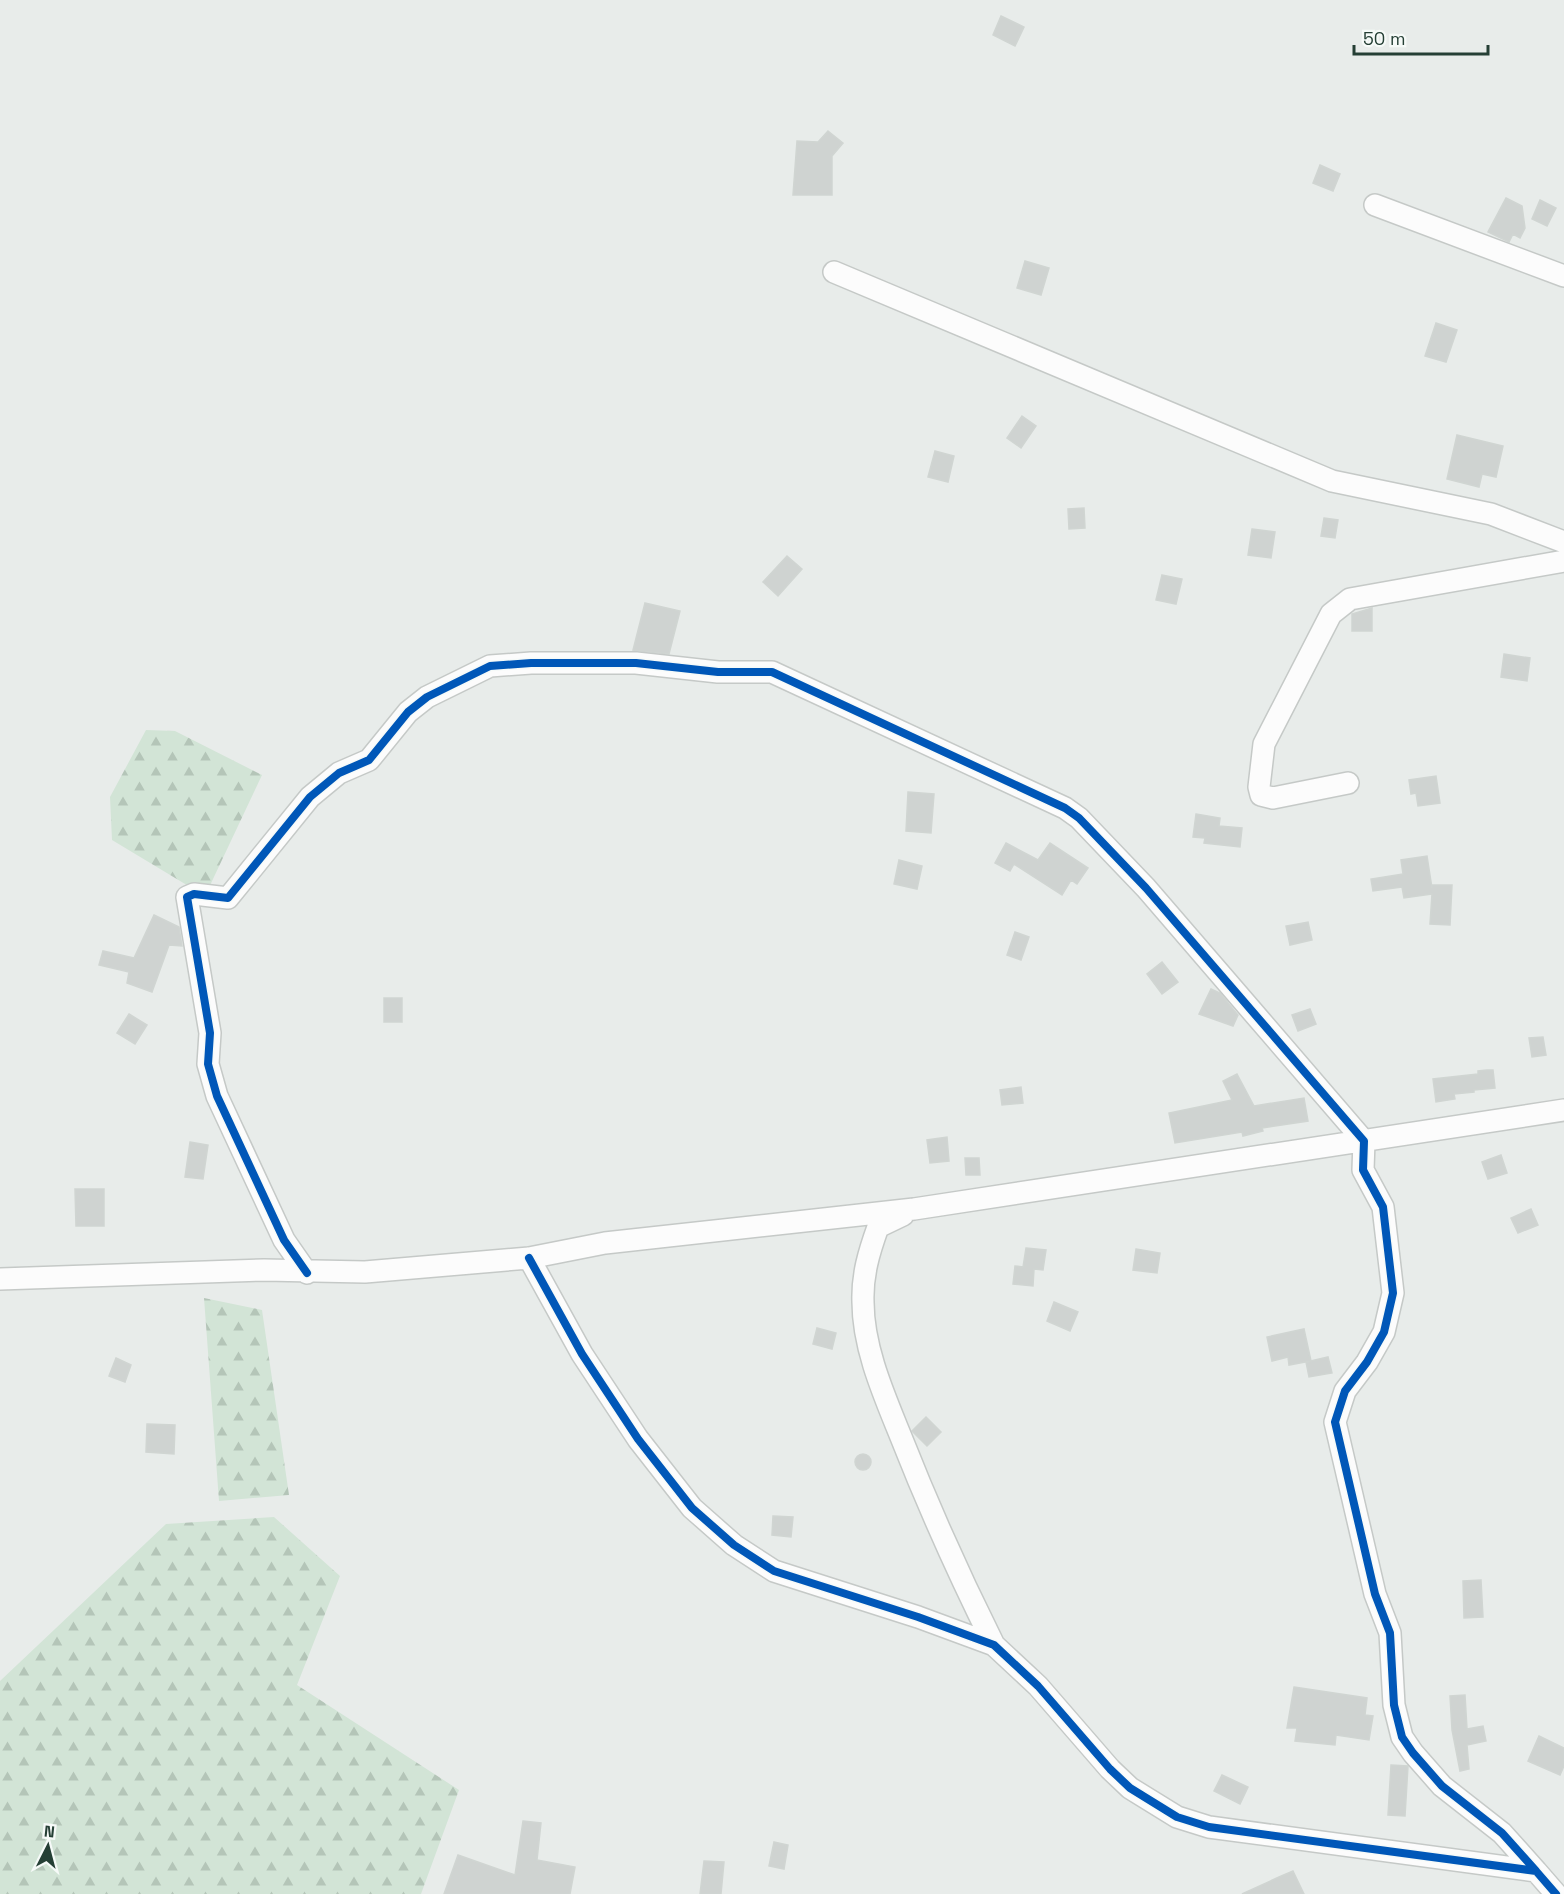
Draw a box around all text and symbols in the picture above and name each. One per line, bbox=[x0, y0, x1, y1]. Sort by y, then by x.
scale bar bbox=[1354, 18, 1488, 56]
text: 50 m bbox=[1363, 27, 1405, 50]
north arrow bbox=[18, 1816, 78, 1876]
text: N bbox=[43, 1821, 56, 1843]

